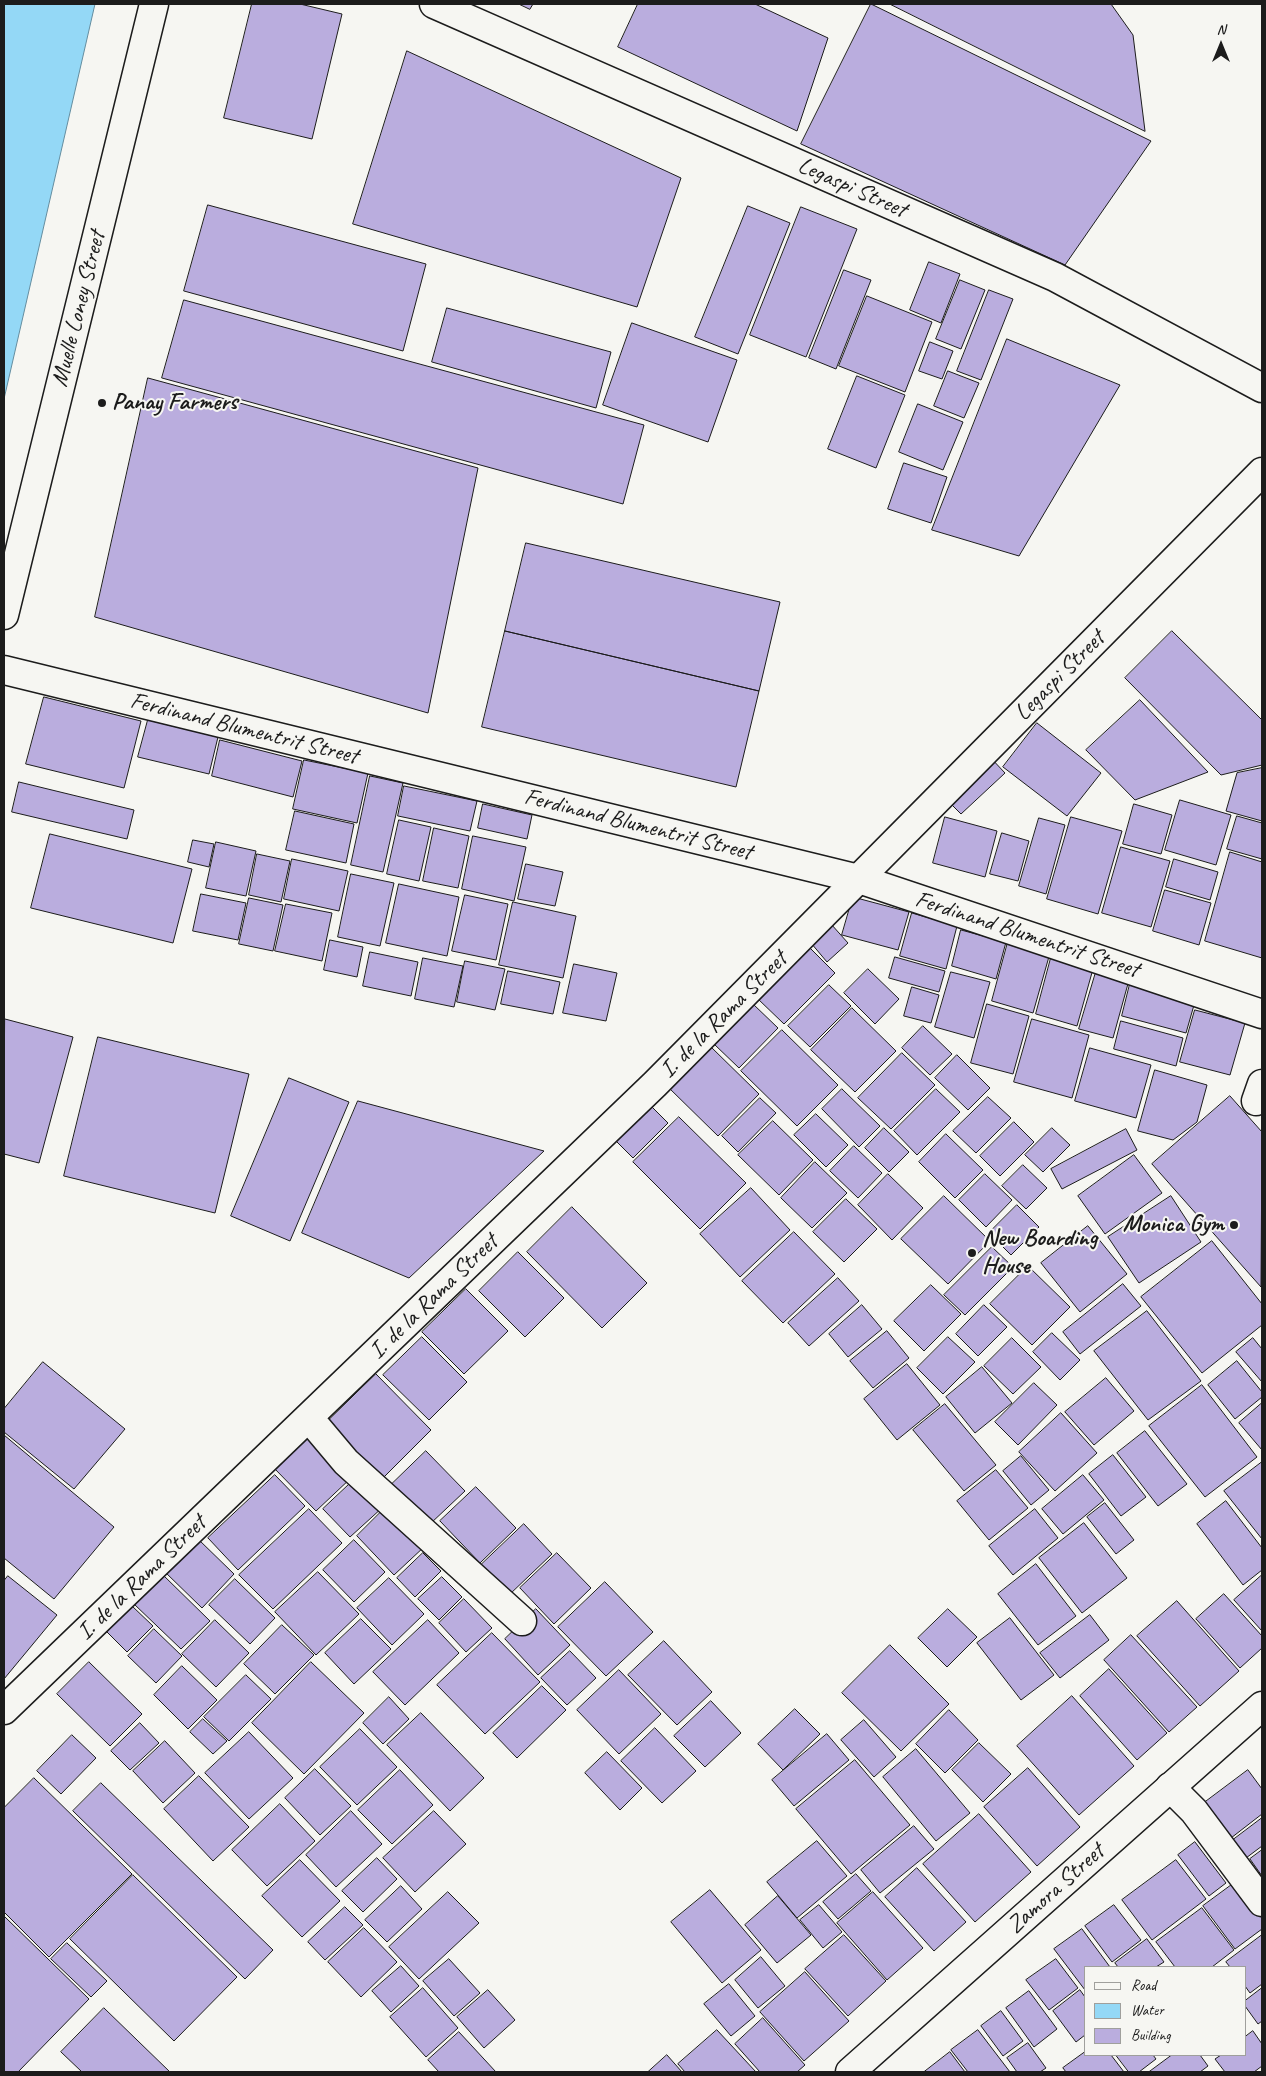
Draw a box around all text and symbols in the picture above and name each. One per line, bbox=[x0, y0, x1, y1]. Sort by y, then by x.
north arrow bbox=[1196, 20, 1246, 70]
text: N bbox=[1217, 21, 1225, 38]
street label: Legaspi Street bbox=[793, 151, 911, 225]
street label: Muelle Loney Street bbox=[46, 228, 112, 390]
place label: Panay Farmers bbox=[112, 389, 237, 417]
marker: Panay Farmers bbox=[96, 397, 108, 409]
street label: Legaspi Street bbox=[1009, 625, 1111, 727]
street label: Ferdinand Blumentrit Street bbox=[127, 687, 361, 771]
street label: Ferdinand Blumentrit Street bbox=[521, 783, 755, 867]
street label: Ferdinand Blumentrit Street bbox=[911, 885, 1143, 985]
street label: I. de la Rama Street bbox=[654, 945, 794, 1085]
place label: Monica Gym bbox=[1123, 1211, 1224, 1239]
marker: Monica Gym bbox=[1228, 1219, 1240, 1231]
place label: New Boarding House bbox=[982, 1225, 1097, 1281]
street label: I. de la Rama Street bbox=[364, 1228, 504, 1366]
marker: New Boarding House bbox=[966, 1247, 978, 1259]
street label: I. de la Rama Street bbox=[72, 1509, 212, 1647]
street label: Zamora Street bbox=[1001, 1838, 1111, 1940]
legend bbox=[1084, 1966, 1246, 2056]
text: Road bbox=[1131, 1976, 1156, 1995]
text: Water bbox=[1131, 2001, 1164, 2020]
text: Building bbox=[1131, 2026, 1170, 2045]

